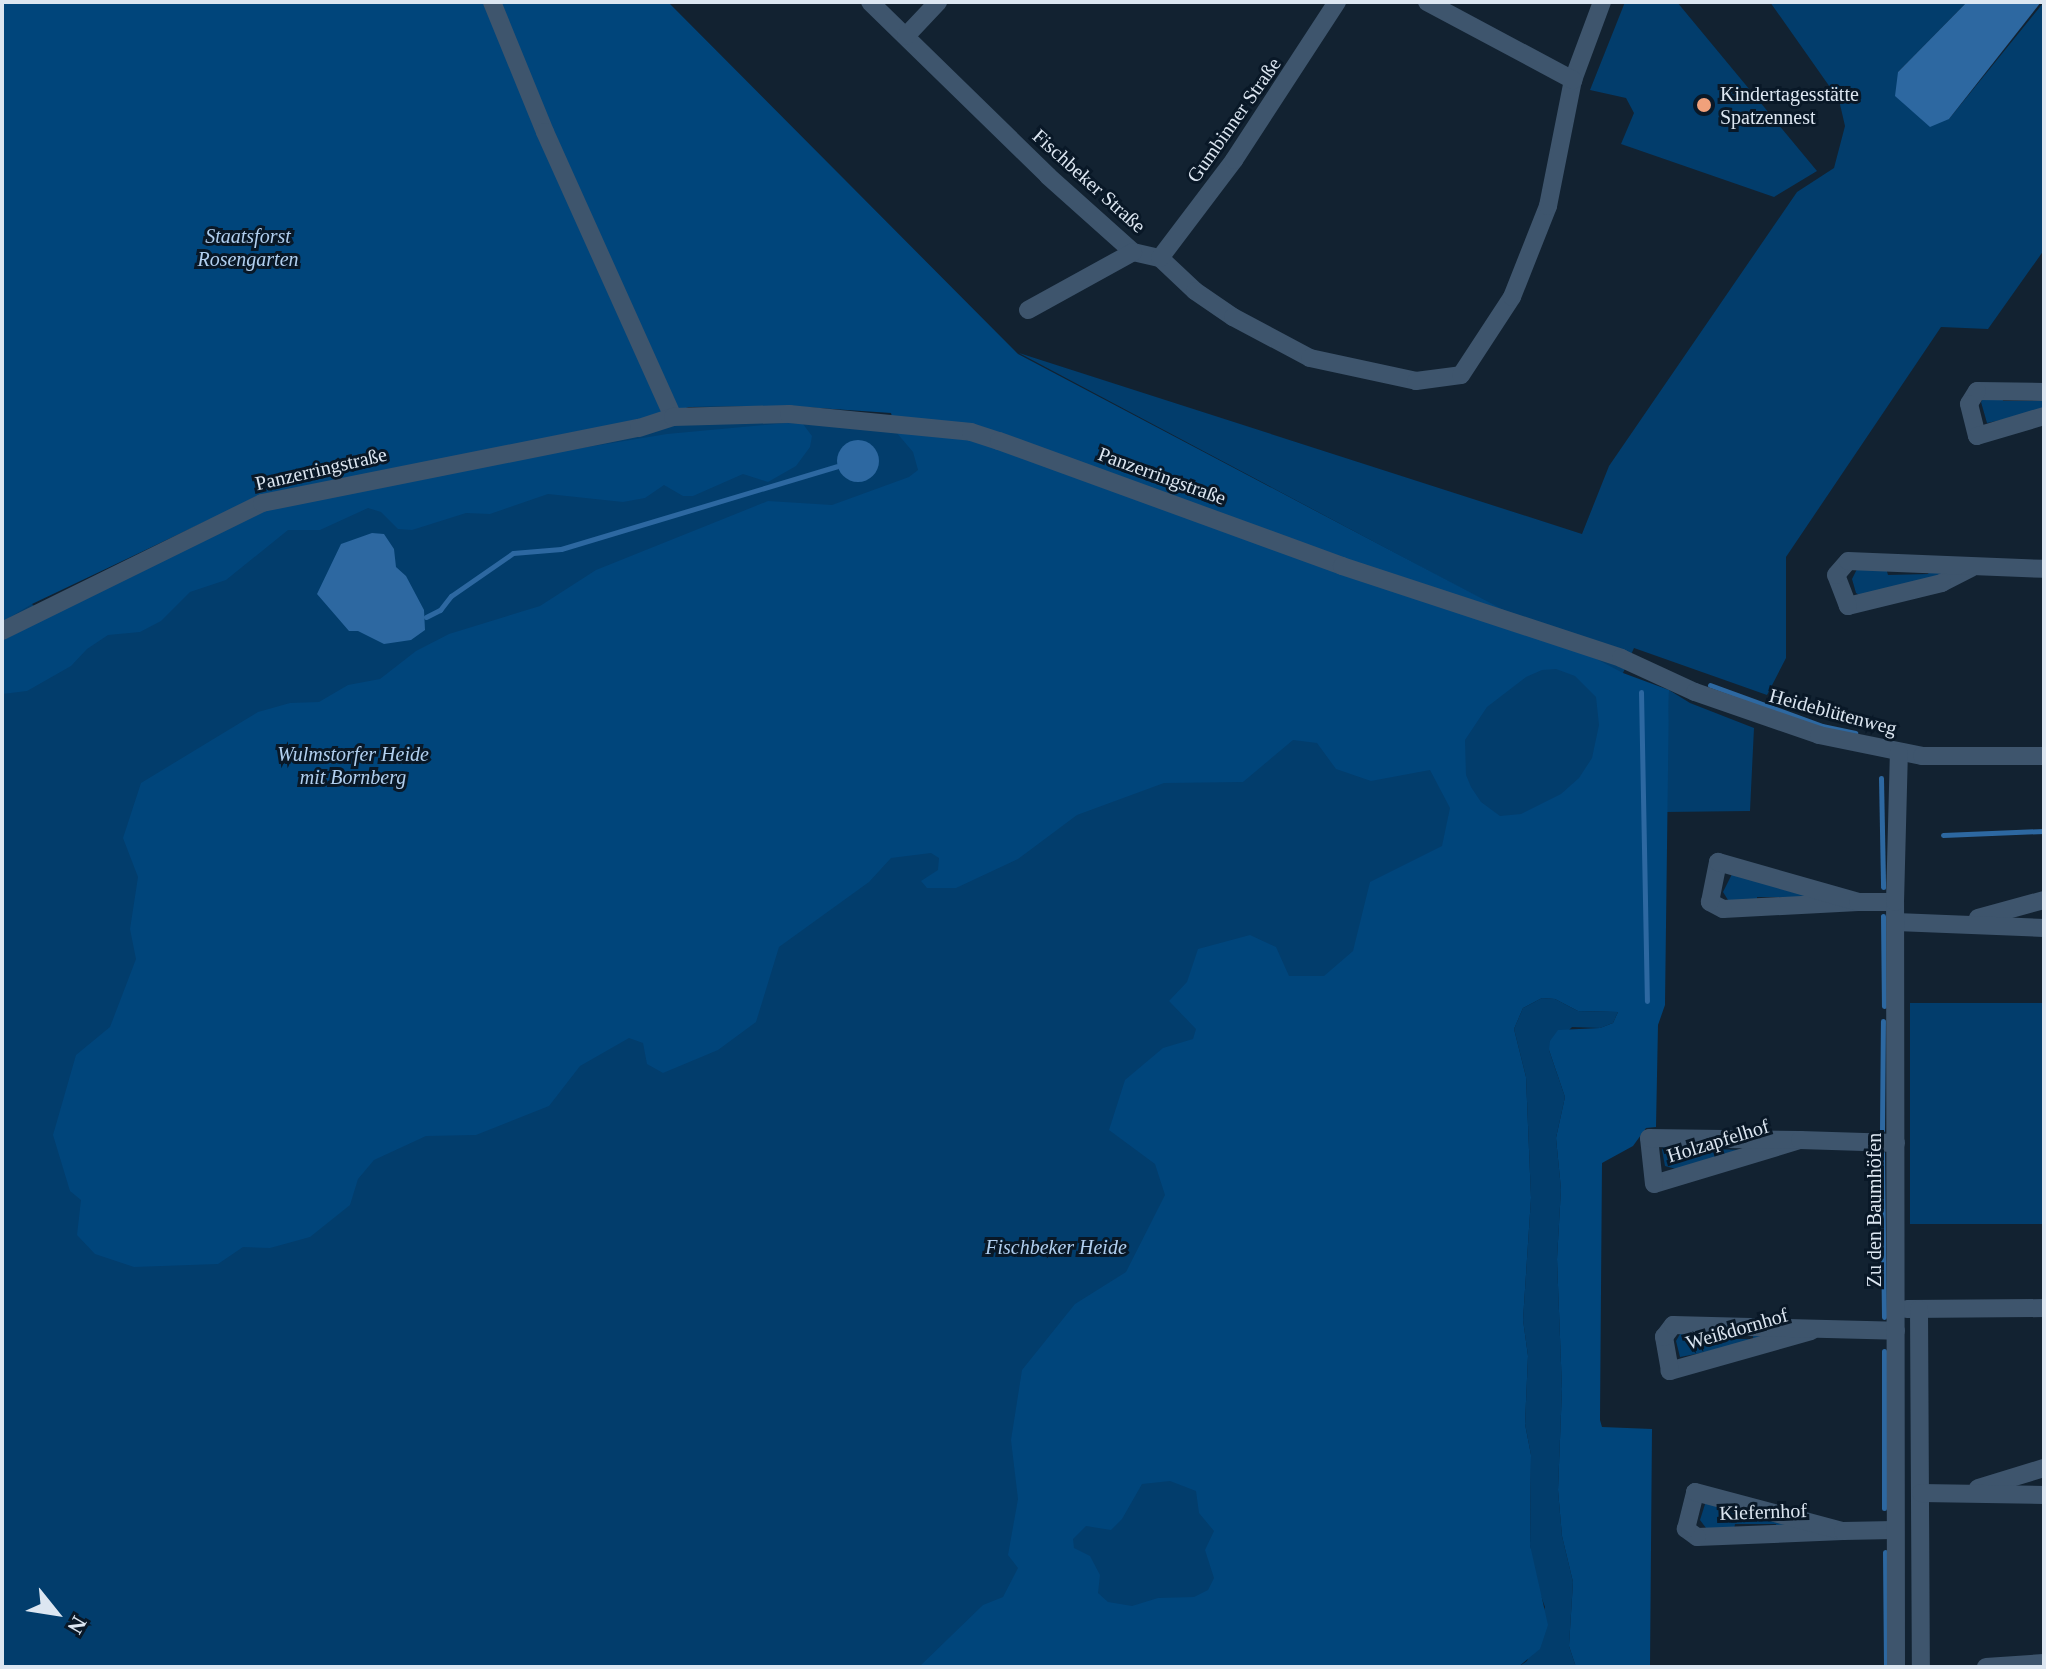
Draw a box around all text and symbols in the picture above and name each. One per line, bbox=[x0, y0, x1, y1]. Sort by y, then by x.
street label: Gumbinner Straße bbox=[1182, 53, 1286, 187]
place label: Kindertagesstätte Spatzennest bbox=[1720, 82, 1859, 129]
marker: Kindertagesstätte Spatzennest bbox=[1695, 96, 1713, 114]
street label: Fischbeker Straße bbox=[1028, 124, 1150, 238]
park label: Staatsforst Rosengarten bbox=[197, 224, 299, 271]
street label: Panzerringstraße bbox=[253, 442, 389, 496]
street label: Panzerringstraße bbox=[1095, 442, 1229, 510]
street label: Heideblütenweg bbox=[1767, 683, 1899, 741]
park label: Wulmstorfer Heide mit Bornberg bbox=[277, 742, 429, 789]
street label: Holzapfelhof bbox=[1664, 1114, 1772, 1168]
street label: Zu den Baumhöfen bbox=[1862, 1133, 1886, 1287]
park label: Fischbeker Heide bbox=[985, 1235, 1127, 1259]
street label: Weißdornhof bbox=[1683, 1303, 1791, 1355]
street label: Kiefernhof bbox=[1719, 1498, 1807, 1526]
north arrow bbox=[16, 1573, 96, 1653]
text: N bbox=[62, 1612, 92, 1638]

